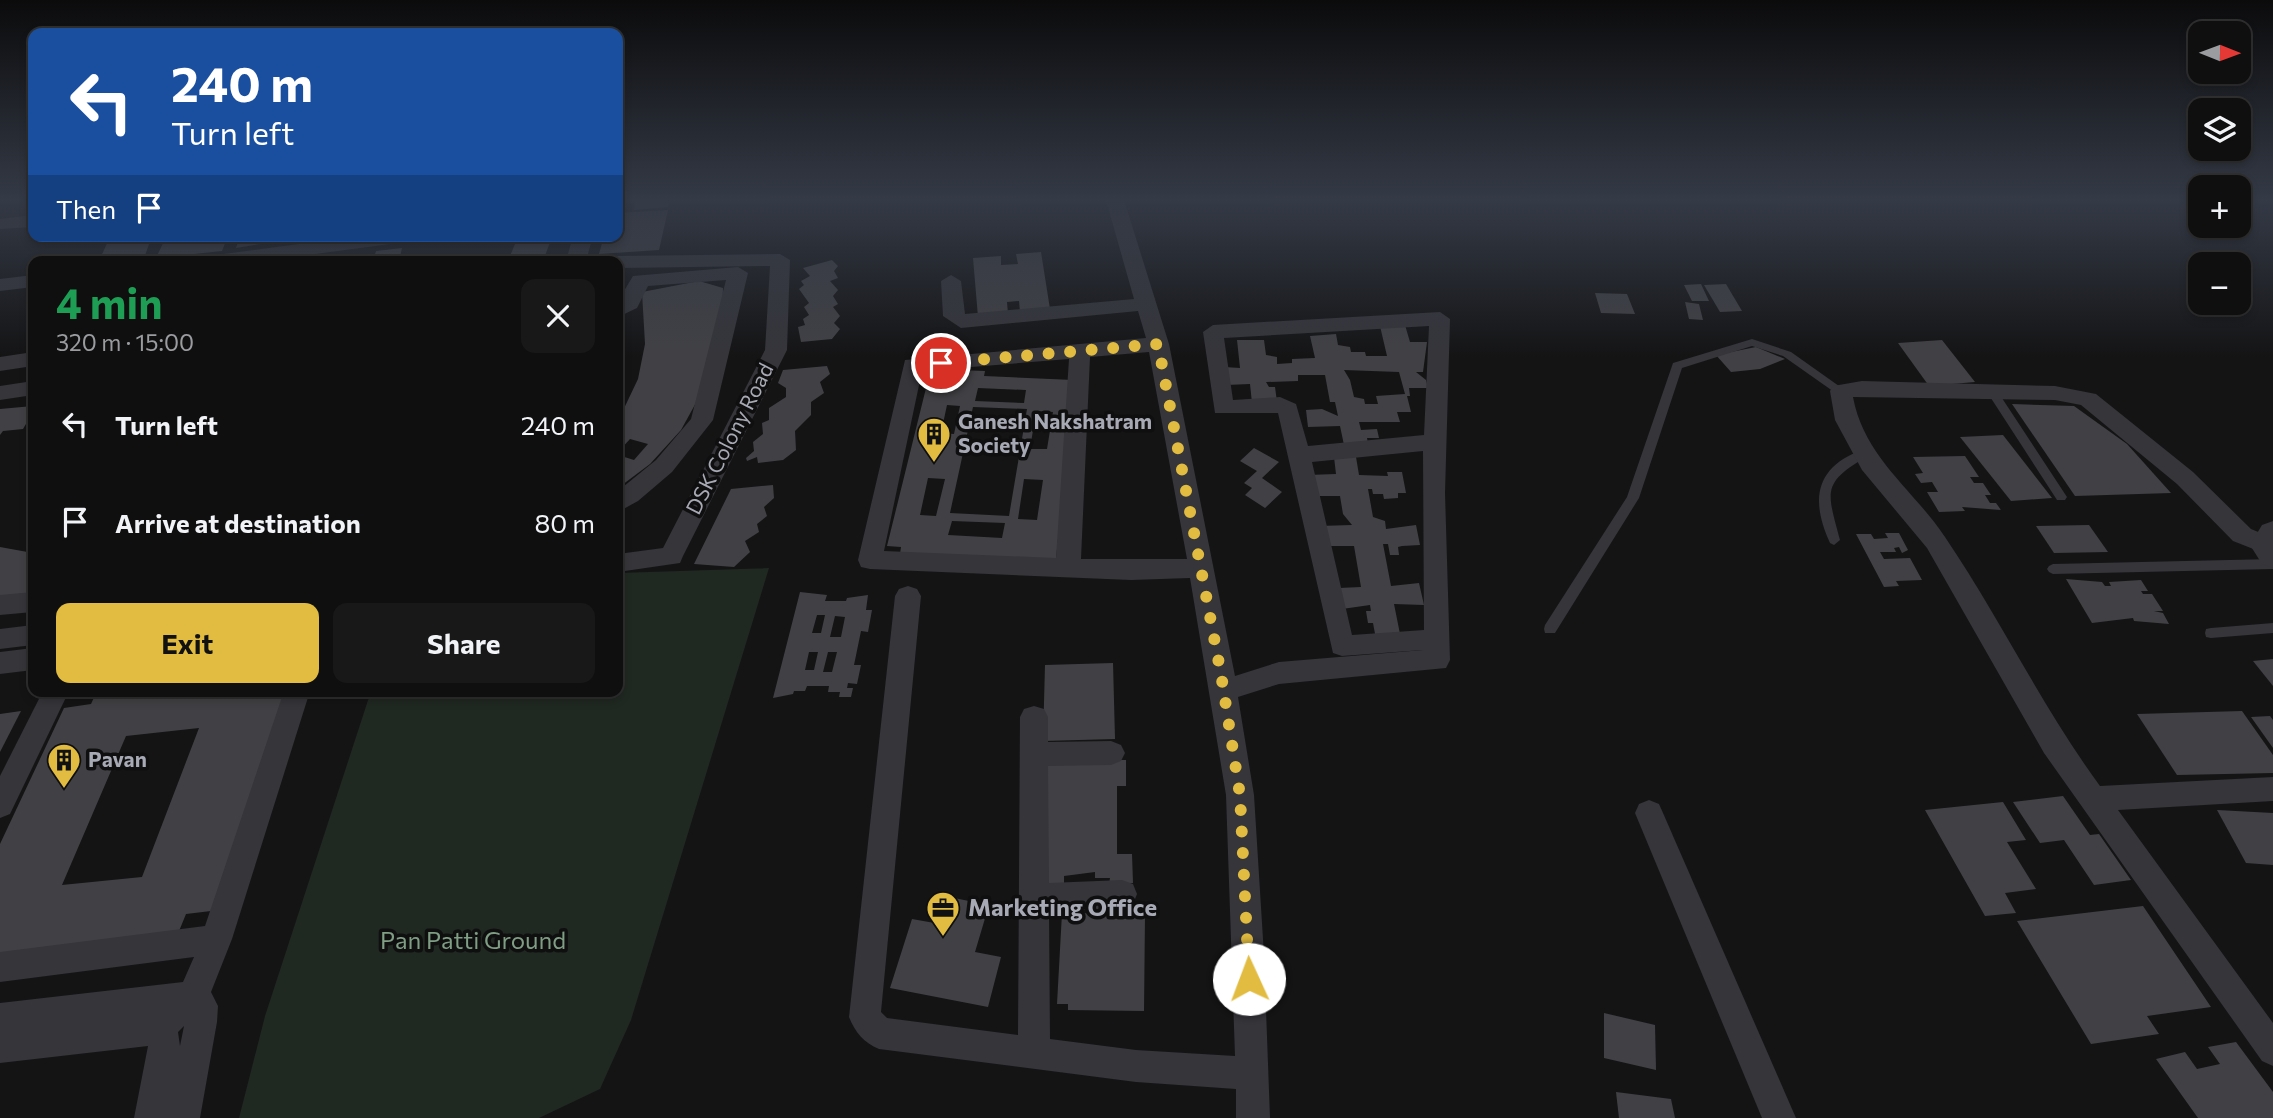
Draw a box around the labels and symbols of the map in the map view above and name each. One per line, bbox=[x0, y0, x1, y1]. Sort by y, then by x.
north arrow bbox=[2188, 21, 2250, 84]
pin bbox=[911, 333, 971, 393]
street label: DSK Colony Road bbox=[680, 358, 778, 518]
place label: Ganesh Nakshatram Society bbox=[958, 408, 1152, 457]
building icon: Ganesh Nakshatram Society bbox=[915, 415, 953, 464]
building icon: Pavan bbox=[45, 741, 83, 790]
place label: Pavan bbox=[88, 746, 147, 771]
office icon: Marketing Office bbox=[924, 889, 962, 938]
place label: Marketing Office bbox=[968, 892, 1157, 921]
park label: Pan Patti Ground bbox=[380, 925, 566, 954]
position arrow bbox=[1212, 942, 1286, 1016]

